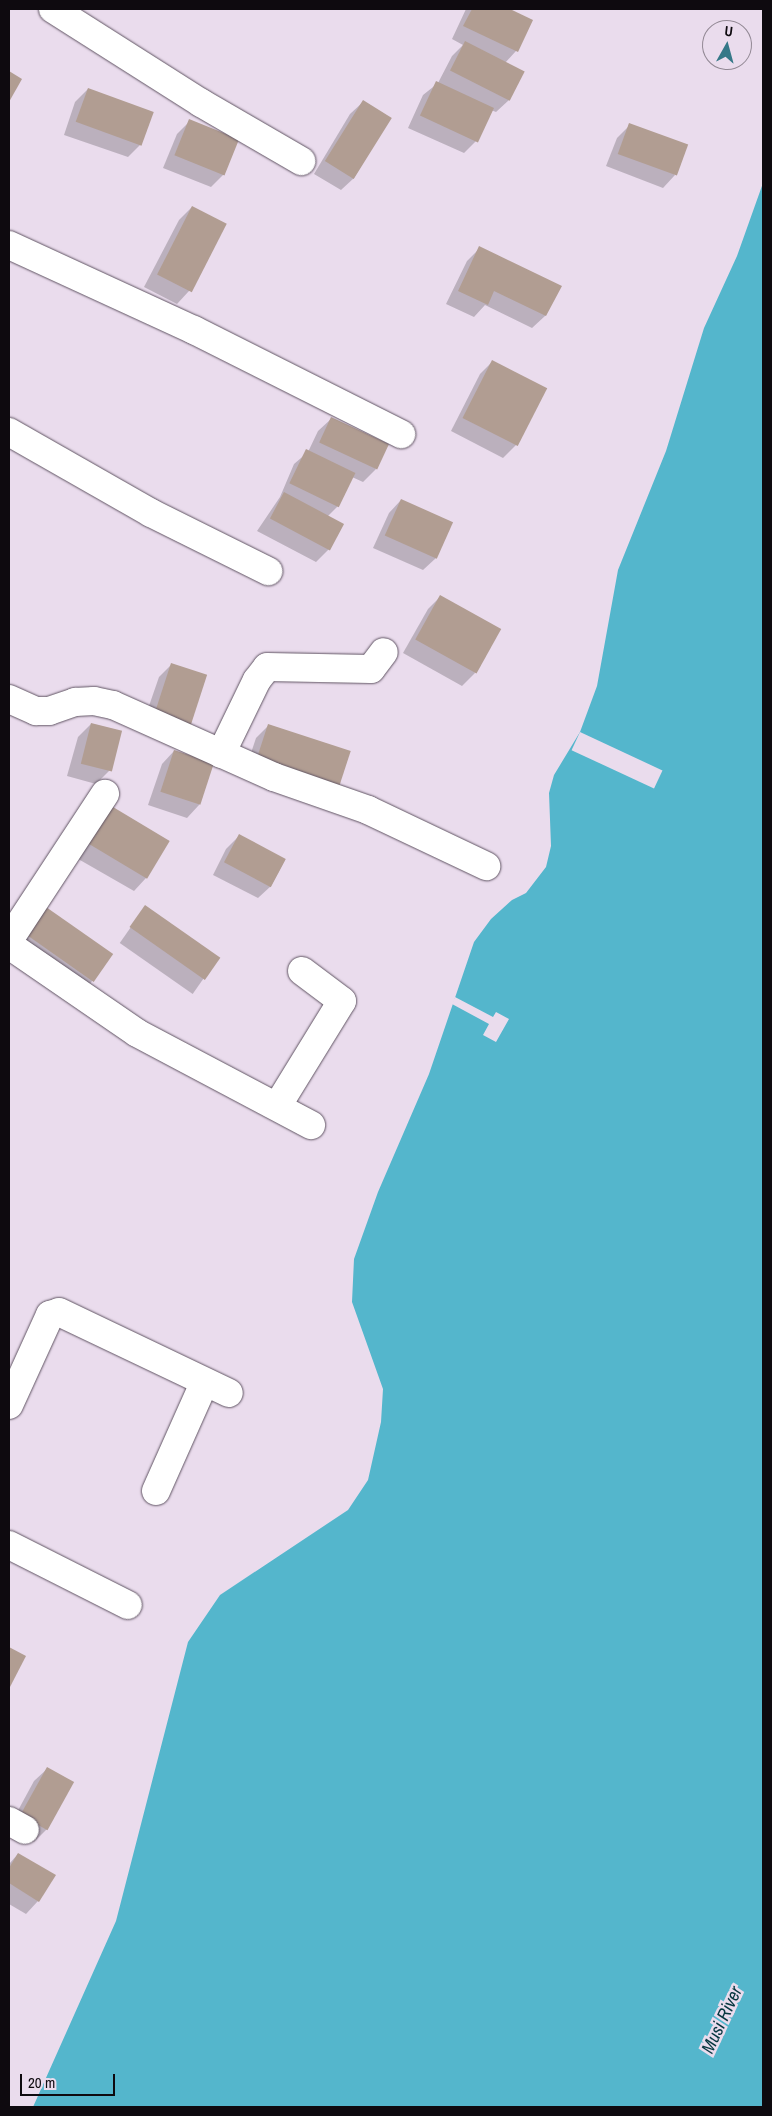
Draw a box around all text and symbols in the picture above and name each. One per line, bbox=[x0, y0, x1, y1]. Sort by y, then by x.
north arrow bbox=[702, 20, 752, 70]
text: U bbox=[723, 22, 734, 41]
water label: Musi River bbox=[697, 1983, 747, 2057]
scale bar bbox=[22, 2064, 118, 2096]
text: 20 m bbox=[28, 2072, 55, 2093]

